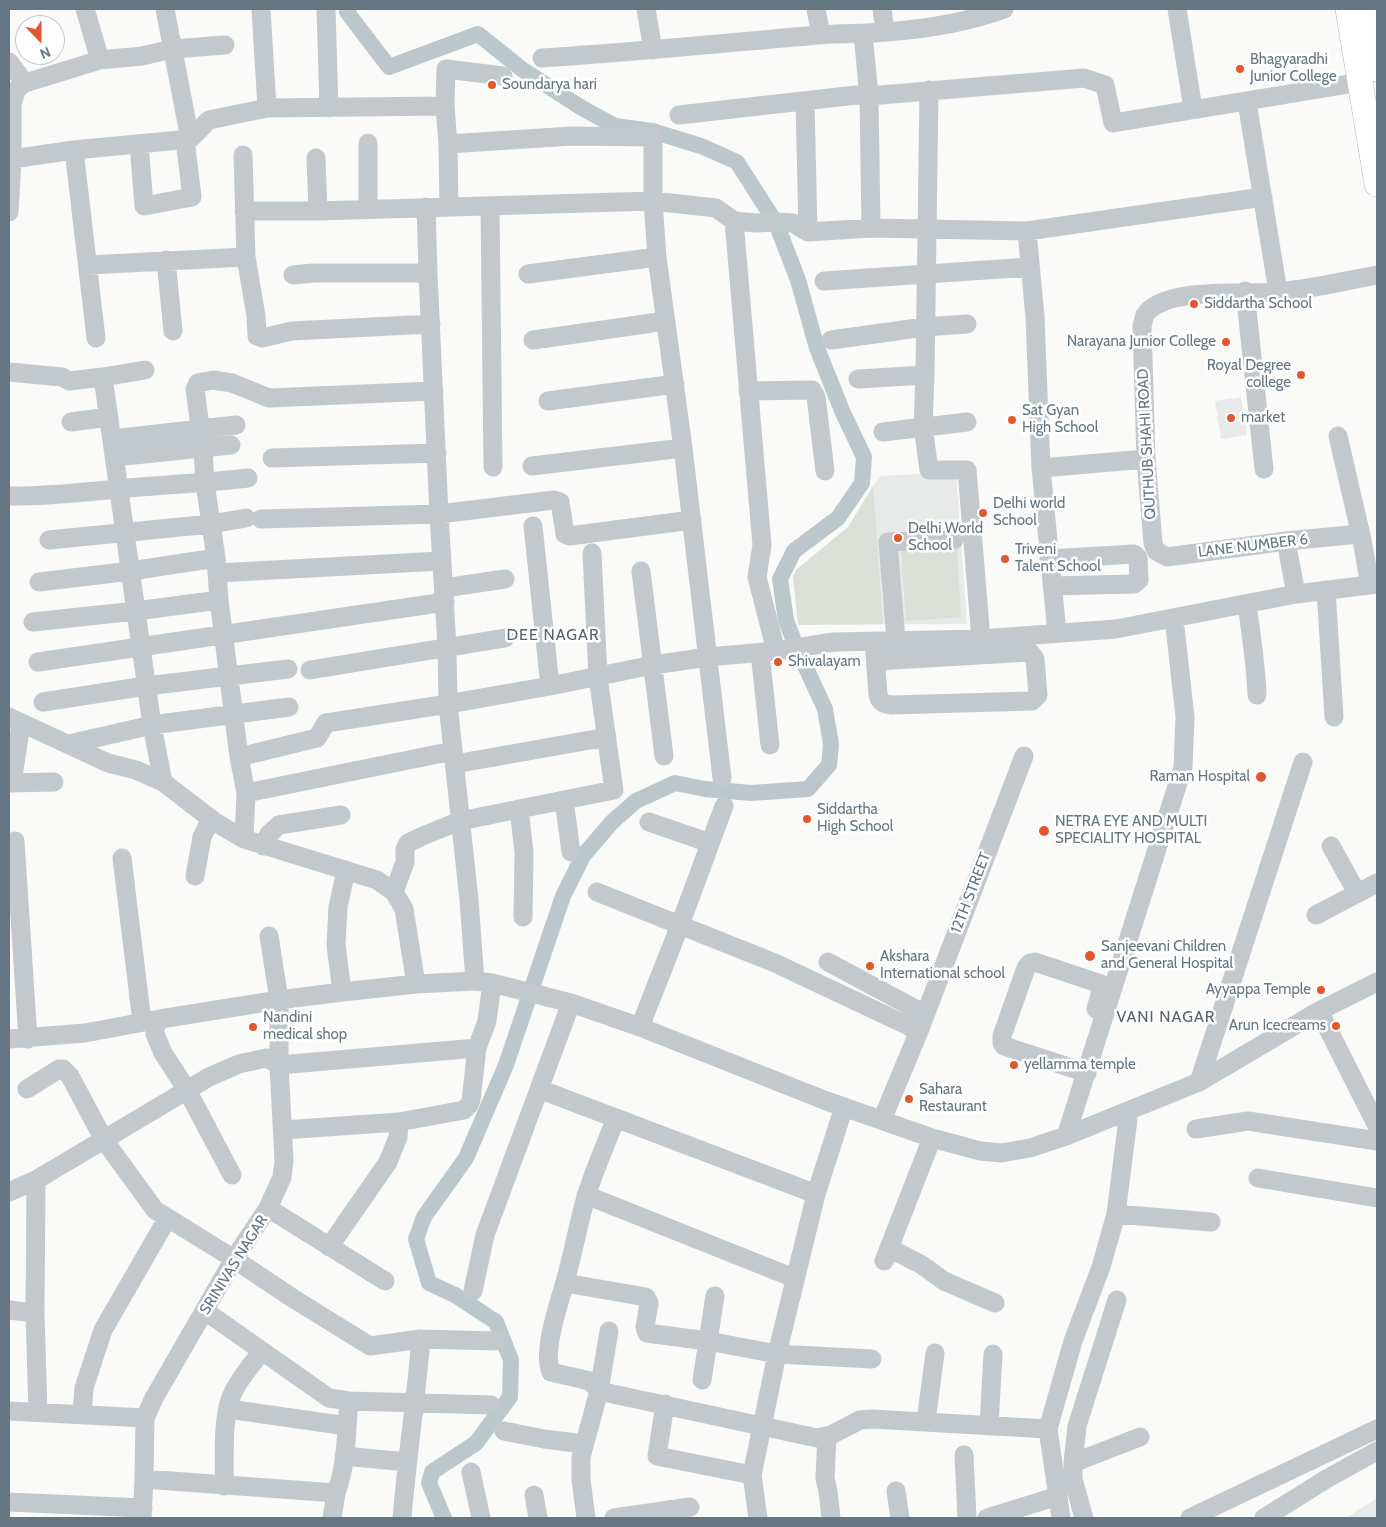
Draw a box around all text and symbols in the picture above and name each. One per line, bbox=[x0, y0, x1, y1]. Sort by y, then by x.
north arrow bbox=[15, 15, 65, 65]
text: N bbox=[37, 43, 53, 63]
place label: Bhagyaradhi Junior College bbox=[1250, 51, 1337, 86]
marker: Bhagyaradhi Junior College bbox=[1234, 63, 1246, 75]
place label: Soundarya hari bbox=[502, 76, 597, 94]
marker: Soundarya hari bbox=[486, 79, 498, 91]
place label: Siddartha School bbox=[1204, 295, 1312, 313]
marker: Siddartha School bbox=[1188, 298, 1200, 310]
place label: Narayana Junior College bbox=[1067, 333, 1216, 351]
marker: Narayana Junior College bbox=[1220, 336, 1232, 348]
place label: Royal Degree college bbox=[1207, 357, 1291, 392]
street label: QUTHUB SHAHI ROAD bbox=[1134, 368, 1160, 520]
marker: Royal Degree college bbox=[1295, 369, 1307, 381]
place label: Sat Gyan High School bbox=[1022, 402, 1098, 437]
place label: market bbox=[1241, 409, 1285, 427]
marker: market bbox=[1225, 412, 1237, 424]
marker: Sat Gyan High School bbox=[1006, 414, 1018, 426]
place label: Delhi world School bbox=[993, 495, 1065, 530]
marker: Delhi world School bbox=[977, 507, 989, 519]
place label: Delhi World School bbox=[908, 520, 983, 555]
street label: LANE NUMBER 6 bbox=[1197, 530, 1309, 562]
marker: Delhi World School bbox=[892, 532, 904, 544]
place label: Triveni Talent School bbox=[1015, 541, 1101, 576]
marker: Triveni Talent School bbox=[999, 553, 1011, 565]
district label: DEE NAGAR bbox=[505, 625, 601, 645]
place label: Shivalayam bbox=[788, 653, 861, 671]
marker: Shivalayam bbox=[772, 656, 784, 668]
place label: Raman Hospital bbox=[1150, 768, 1250, 786]
marker: Raman Hospital bbox=[1254, 770, 1268, 784]
place label: Siddartha High School bbox=[817, 801, 893, 836]
marker: Siddartha High School bbox=[801, 813, 813, 825]
place label: NETRA EYE AND MULTI SPECIALITY HOSPITAL bbox=[1055, 813, 1207, 848]
marker: NETRA EYE AND MULTI SPECIALITY HOSPITAL bbox=[1037, 824, 1051, 838]
street label: 12TH STREET bbox=[947, 850, 995, 936]
place label: Sanjeevani Children and General Hospital bbox=[1101, 938, 1233, 973]
place label: Akshara International school bbox=[880, 948, 1005, 983]
marker: Sanjeevani Children and General Hospital bbox=[1083, 949, 1097, 963]
marker: Akshara International school bbox=[864, 960, 876, 972]
place label: Ayyappa Temple bbox=[1206, 981, 1311, 999]
marker: Ayyappa Temple bbox=[1315, 984, 1327, 996]
district label: VANI NAGAR bbox=[1115, 1007, 1217, 1027]
place label: Nandini medical shop bbox=[263, 1009, 347, 1044]
place label: Arun Icecreams bbox=[1229, 1017, 1326, 1035]
marker: Arun Icecreams bbox=[1330, 1020, 1342, 1032]
marker: Nandini medical shop bbox=[247, 1021, 259, 1033]
place label: yellamma temple bbox=[1024, 1056, 1136, 1074]
marker: yellamma temple bbox=[1008, 1059, 1020, 1071]
place label: Sahara Restaurant bbox=[919, 1081, 987, 1116]
marker: Sahara Restaurant bbox=[903, 1093, 915, 1105]
street label: SRINIVAS NAGAR bbox=[196, 1212, 272, 1318]

